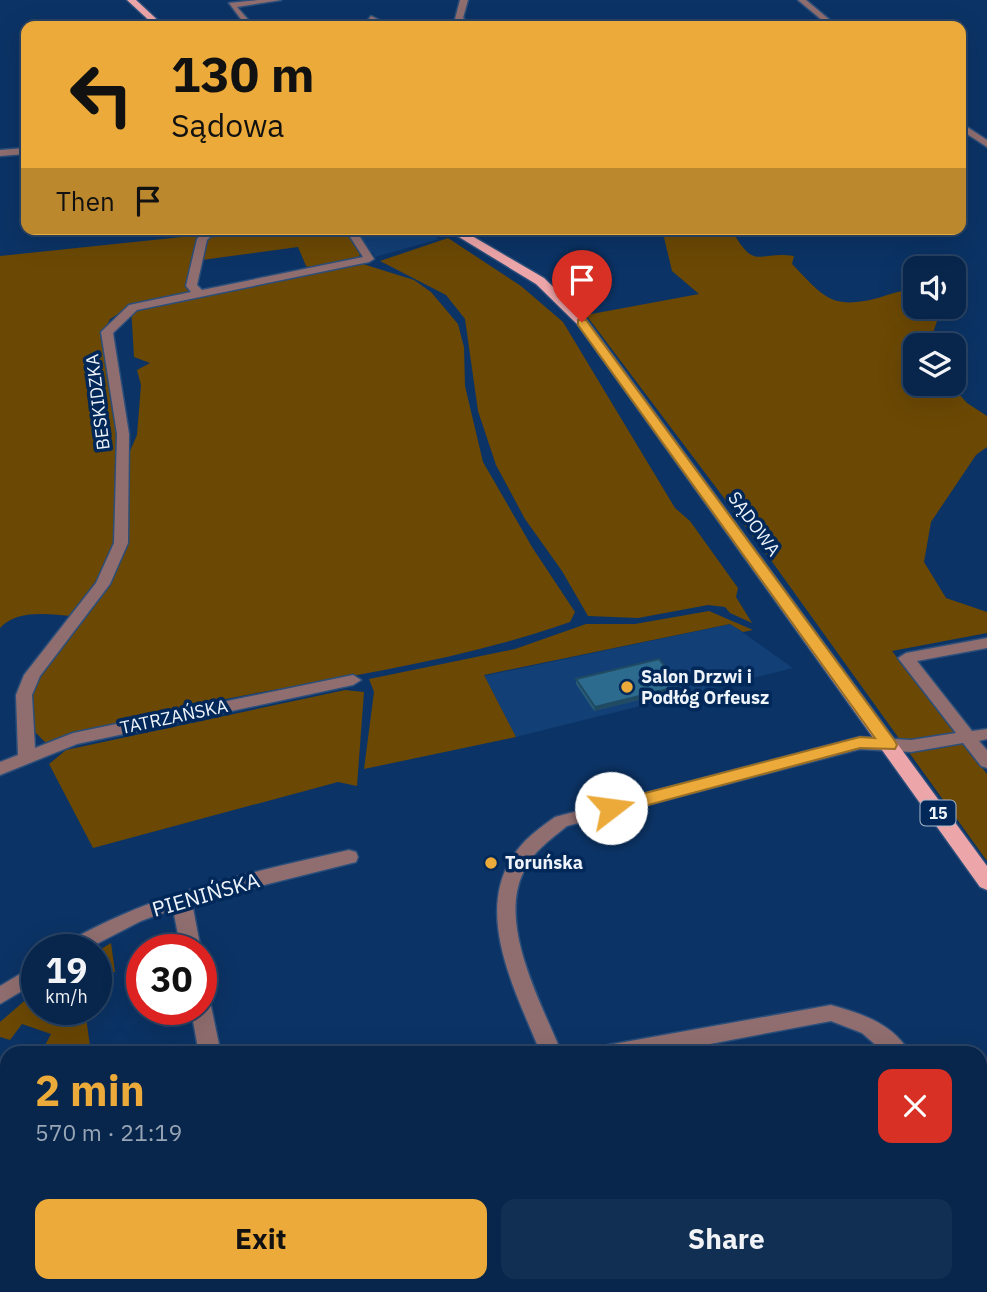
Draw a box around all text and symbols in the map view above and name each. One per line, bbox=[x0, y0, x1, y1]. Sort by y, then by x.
text: 130 m bbox=[171, 42, 315, 105]
icon: left bbox=[56, 49, 147, 140]
text: Sądowa bbox=[171, 104, 284, 146]
icon: arrive bbox=[129, 182, 167, 220]
text: Then bbox=[56, 184, 115, 218]
pin bbox=[552, 250, 612, 322]
map controls bbox=[903, 256, 966, 396]
button: sound bbox=[903, 256, 966, 319]
icon: arrive bbox=[563, 261, 601, 299]
button: layers bbox=[903, 333, 966, 396]
street label: BESKIDZKA bbox=[80, 352, 115, 451]
street label: SĄDOWA bbox=[723, 487, 786, 561]
place label: Salon Drzwi i Podłóg Orfeusz bbox=[641, 665, 769, 709]
marker: Salon Drzwi i Podłóg Orfeusz bbox=[619, 679, 635, 695]
street label: TATRZAŃSKA bbox=[118, 694, 230, 739]
position arrow bbox=[574, 771, 648, 845]
road number: 15 bbox=[920, 800, 956, 826]
place label: Toruńska bbox=[505, 851, 583, 874]
marker: Toruńska bbox=[483, 855, 499, 871]
street label: PIENIŃSKA bbox=[149, 865, 263, 923]
speed limit sign: 30 bbox=[126, 934, 217, 1025]
text: 19 bbox=[45, 947, 88, 993]
text: km/h bbox=[45, 985, 88, 1008]
text: 2 min bbox=[35, 1063, 145, 1118]
button: close bbox=[878, 1069, 952, 1143]
text: 570 m · 21:19 bbox=[35, 1117, 182, 1147]
button: Exit bbox=[35, 1199, 487, 1279]
button: Share bbox=[501, 1199, 952, 1279]

